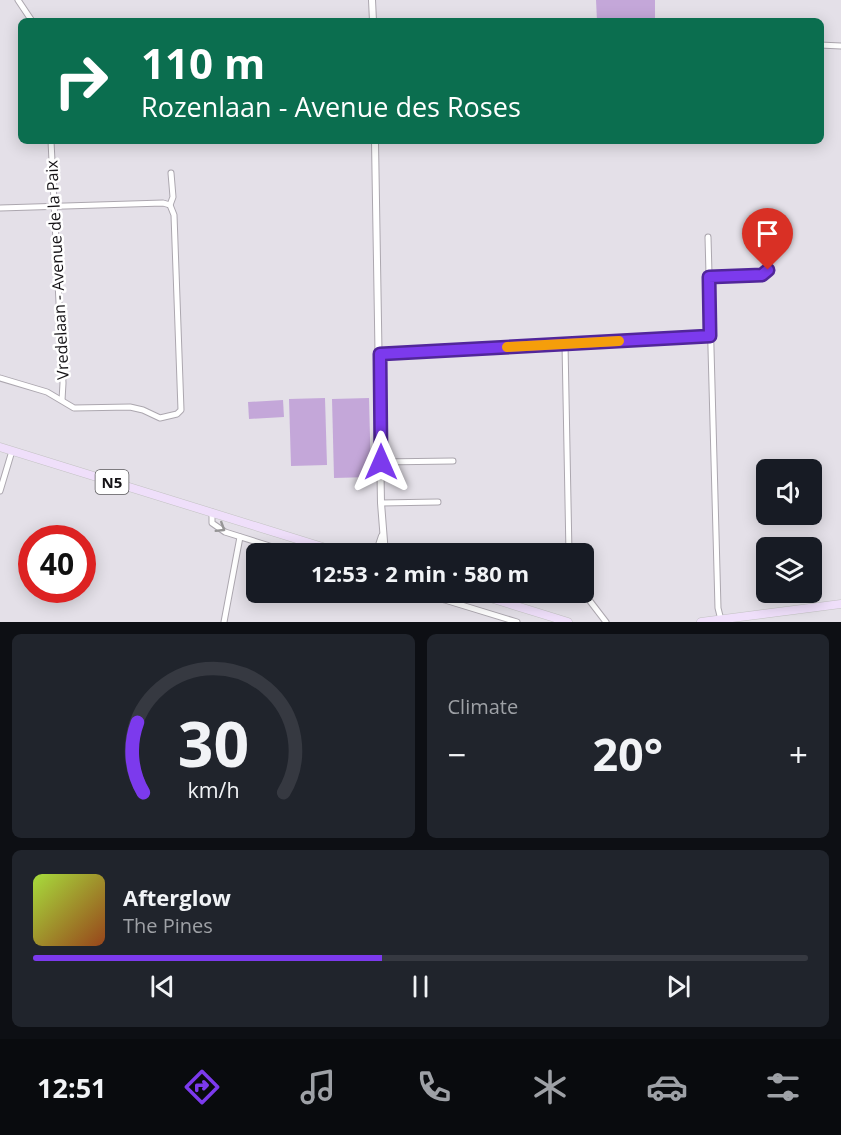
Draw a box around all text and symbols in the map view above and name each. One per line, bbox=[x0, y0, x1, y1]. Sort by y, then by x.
text: 110 m bbox=[141, 34, 265, 91]
icon: right bbox=[42, 42, 120, 120]
text: Rozenlaan - Avenue des Roses bbox=[141, 88, 521, 125]
street label: Vredelaan - Avenue de la Paix bbox=[40, 159, 74, 380]
pin bbox=[742, 208, 793, 270]
icon: arrive bbox=[751, 217, 784, 250]
position arrow bbox=[349, 430, 413, 494]
map controls bbox=[756, 459, 822, 603]
button: sound bbox=[756, 459, 822, 525]
road number: N5 bbox=[96, 470, 128, 494]
one-way arrow bbox=[215, 521, 225, 533]
speed limit sign: 40 bbox=[18, 525, 96, 603]
button: layers bbox=[756, 537, 822, 603]
text: 12:53 · 2 min · 580 m bbox=[311, 558, 529, 588]
text: Climate bbox=[448, 693, 518, 720]
text: 30 bbox=[178, 700, 249, 785]
text: 20° bbox=[592, 723, 663, 784]
text: − bbox=[448, 732, 466, 777]
text: + bbox=[789, 732, 808, 777]
text: km/h bbox=[187, 775, 239, 804]
text: Afterglow bbox=[123, 882, 231, 912]
text: The Pines bbox=[123, 912, 213, 939]
icon: previous bbox=[146, 970, 179, 1003]
icon: pause bbox=[404, 970, 437, 1003]
icon: next bbox=[662, 970, 695, 1003]
icon: directions bbox=[181, 1066, 223, 1108]
icon: music bbox=[297, 1066, 339, 1108]
icon: phone bbox=[413, 1066, 455, 1108]
icon: climate bbox=[529, 1066, 571, 1108]
icon: car bbox=[646, 1066, 688, 1108]
icon: filters bbox=[762, 1066, 804, 1108]
text: 12:51 bbox=[37, 1069, 107, 1106]

